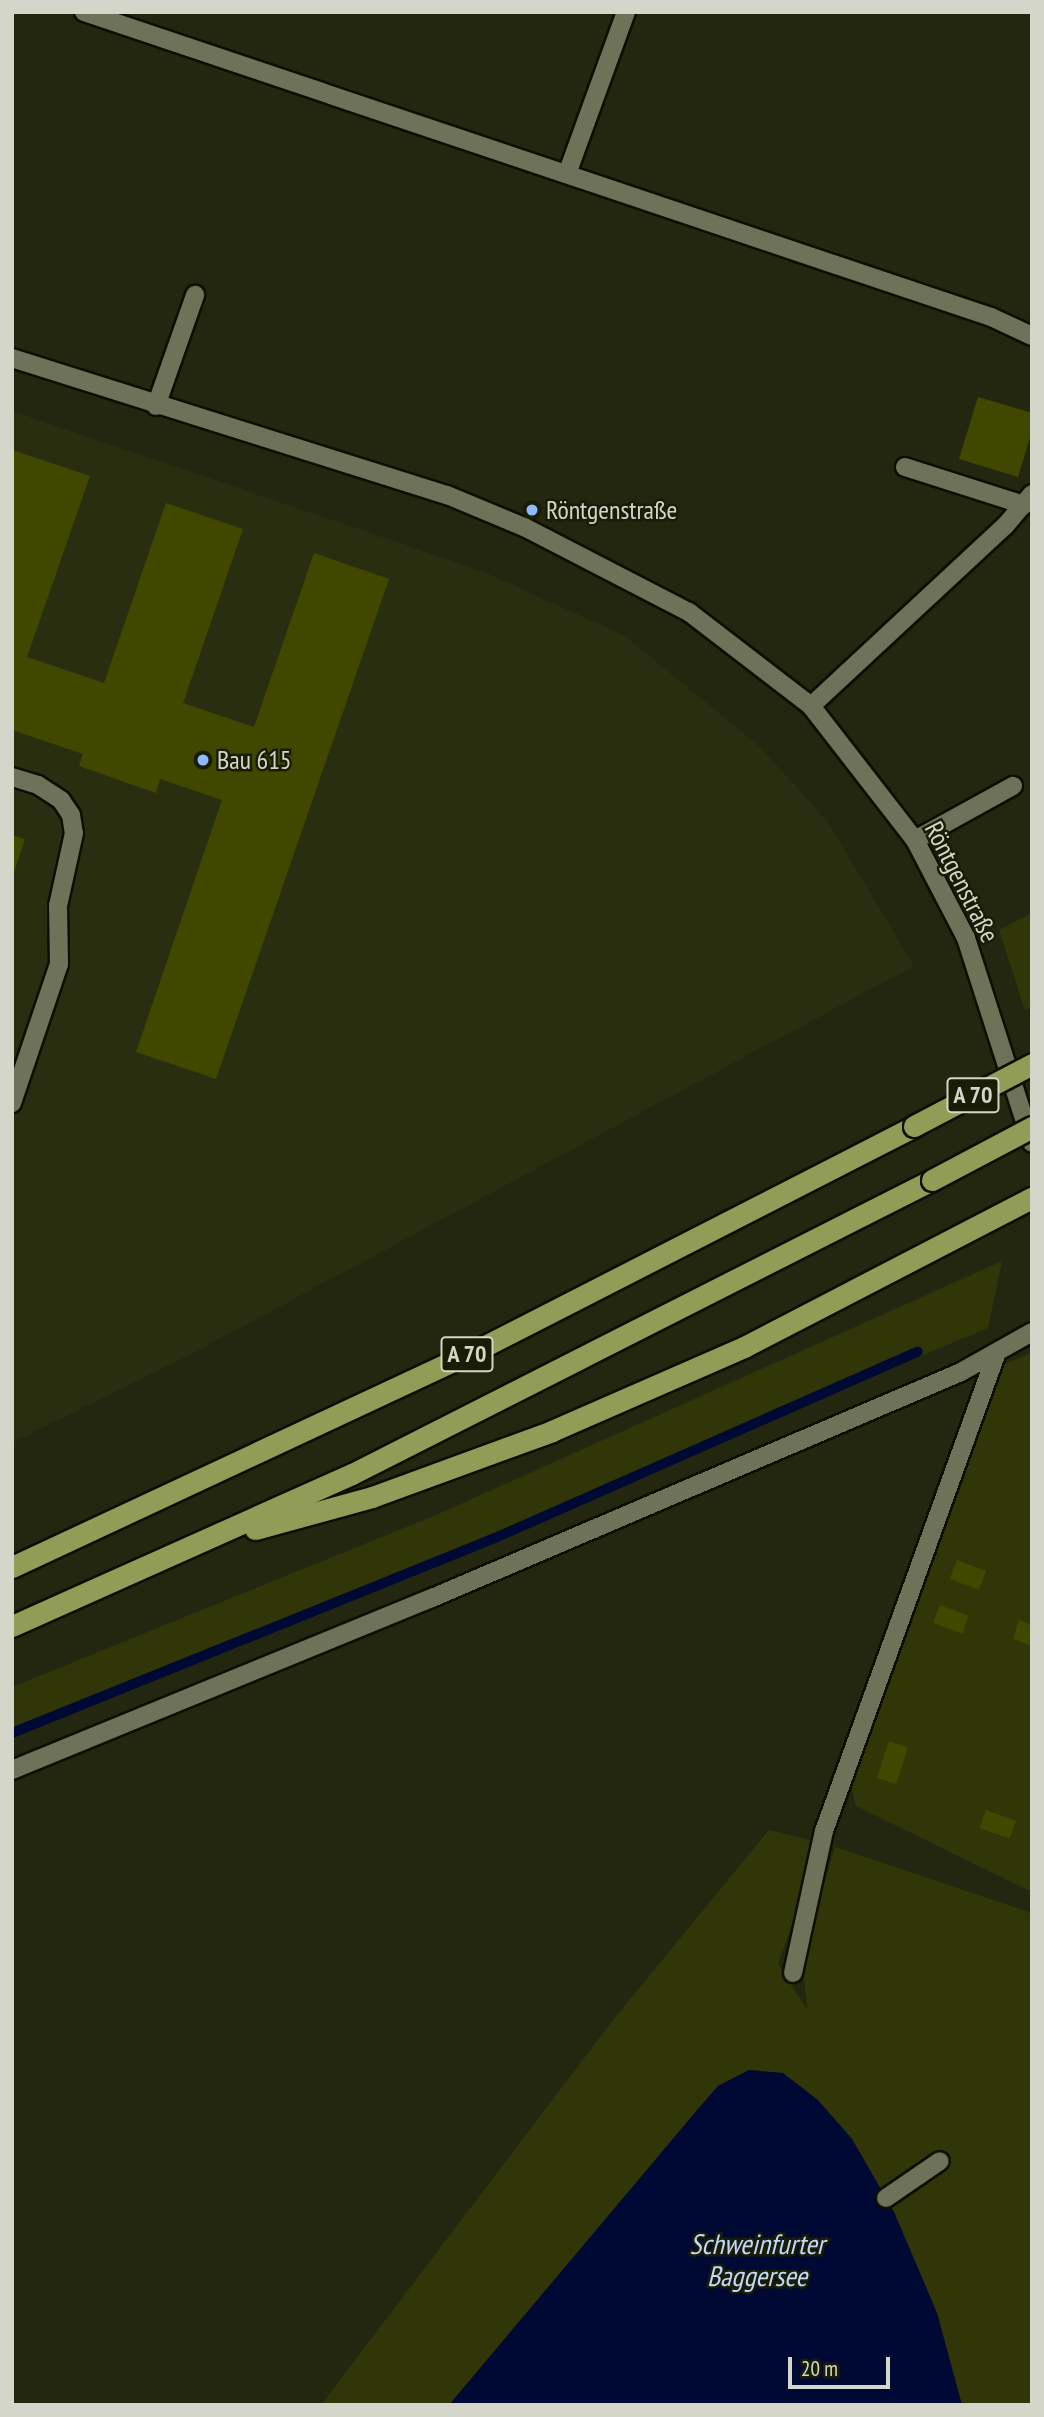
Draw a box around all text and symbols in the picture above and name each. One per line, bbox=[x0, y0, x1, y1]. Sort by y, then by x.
place label: Röntgenstraße bbox=[546, 494, 677, 526]
marker: Röntgenstraße bbox=[524, 502, 540, 518]
place label: Bau 615 bbox=[217, 744, 292, 776]
marker: Bau 615 bbox=[195, 752, 211, 768]
street label: Röntgenstraße bbox=[918, 816, 1006, 948]
road number: A 70 bbox=[945, 1074, 1001, 1115]
road number: A 70 bbox=[439, 1334, 495, 1374]
water label: Schweinfurter Baggersee bbox=[690, 2227, 824, 2293]
scale bar bbox=[792, 2344, 894, 2388]
text: 20 m bbox=[801, 2355, 838, 2382]

